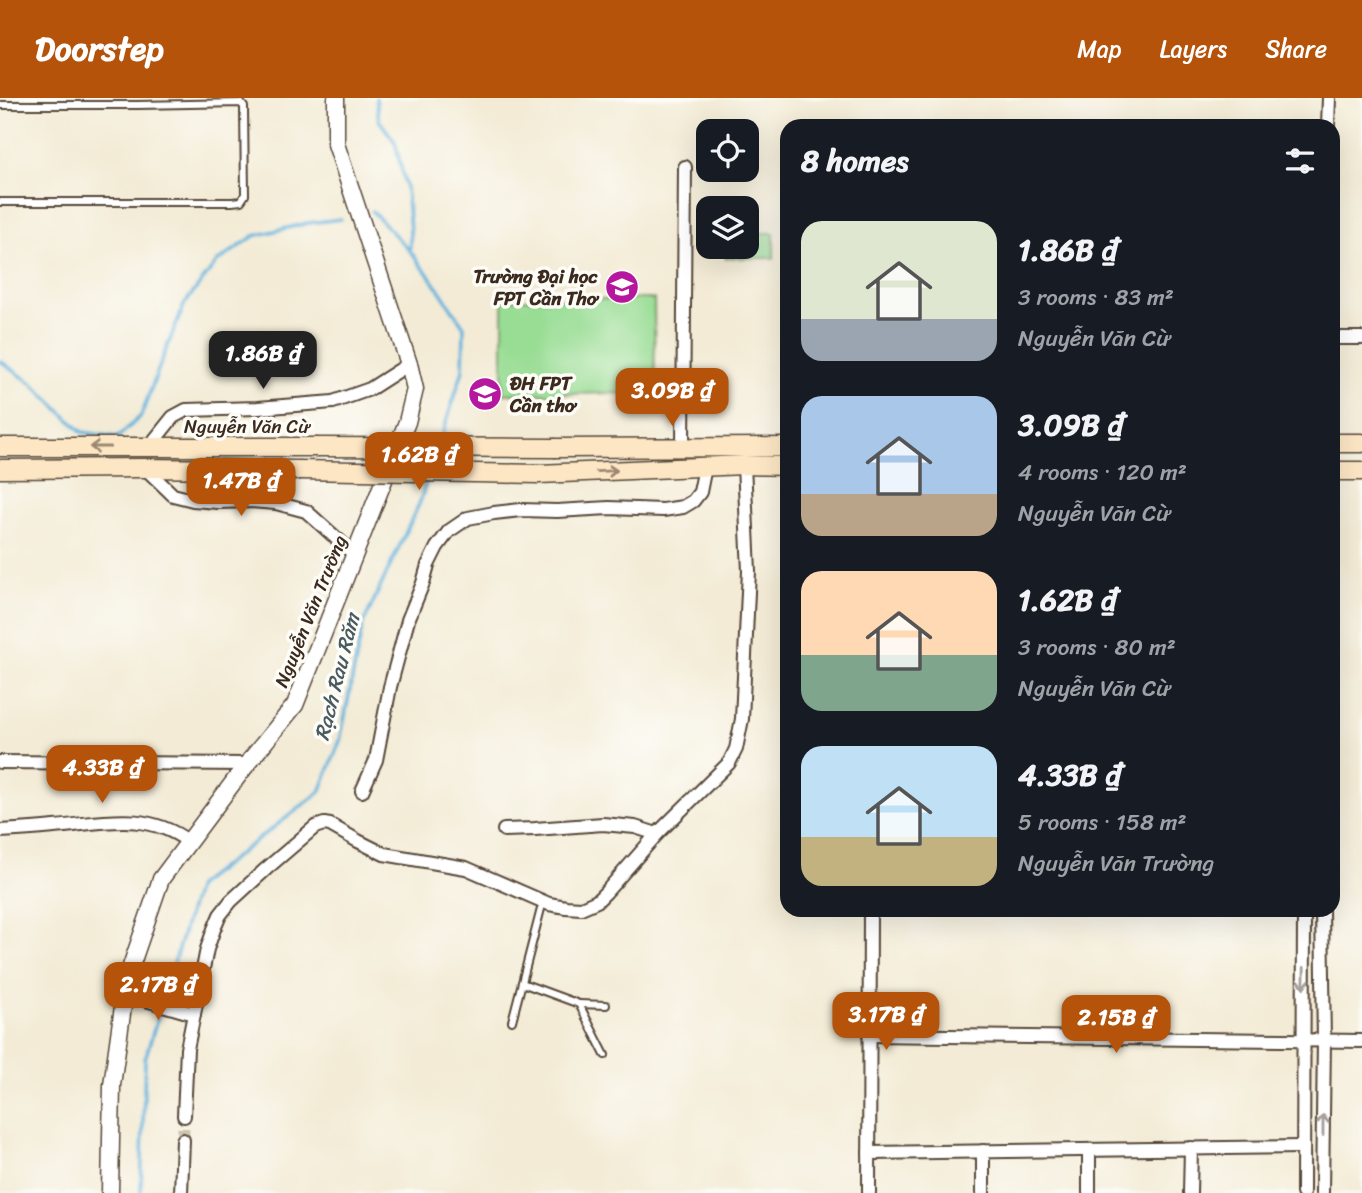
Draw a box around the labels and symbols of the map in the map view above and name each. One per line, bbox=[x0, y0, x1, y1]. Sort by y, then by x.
place label: Trường Đại học FPT Cần Thơ bbox=[473, 260, 600, 315]
school or university icon: Trường Đại học FPT Cần Thơ bbox=[603, 268, 641, 306]
pin: 1.86B ₫ bbox=[198, 331, 328, 391]
place label: ĐH FPT Cần thơ bbox=[509, 367, 578, 422]
pin: 3.09B ₫ bbox=[607, 368, 737, 428]
school or university icon: ĐH FPT Cần thơ bbox=[466, 375, 504, 413]
street label: Nguyễn Văn Cừ bbox=[184, 410, 311, 443]
pin: 1.62B ₫ bbox=[354, 432, 484, 492]
one-way arrow bbox=[89, 440, 112, 454]
pin: 1.47B ₫ bbox=[176, 458, 306, 518]
one-way arrow bbox=[595, 465, 618, 478]
street label: Nguyễn Văn Trường bbox=[265, 530, 356, 692]
water label: Rạch Rau Răm bbox=[303, 608, 372, 744]
pin: 4.33B ₫ bbox=[37, 746, 167, 805]
pin: 2.17B ₫ bbox=[93, 962, 223, 1022]
one-way arrow bbox=[1297, 966, 1311, 989]
pin: 3.17B ₫ bbox=[821, 992, 951, 1052]
pin: 2.15B ₫ bbox=[1051, 996, 1181, 1055]
one-way arrow bbox=[1316, 1114, 1330, 1137]

